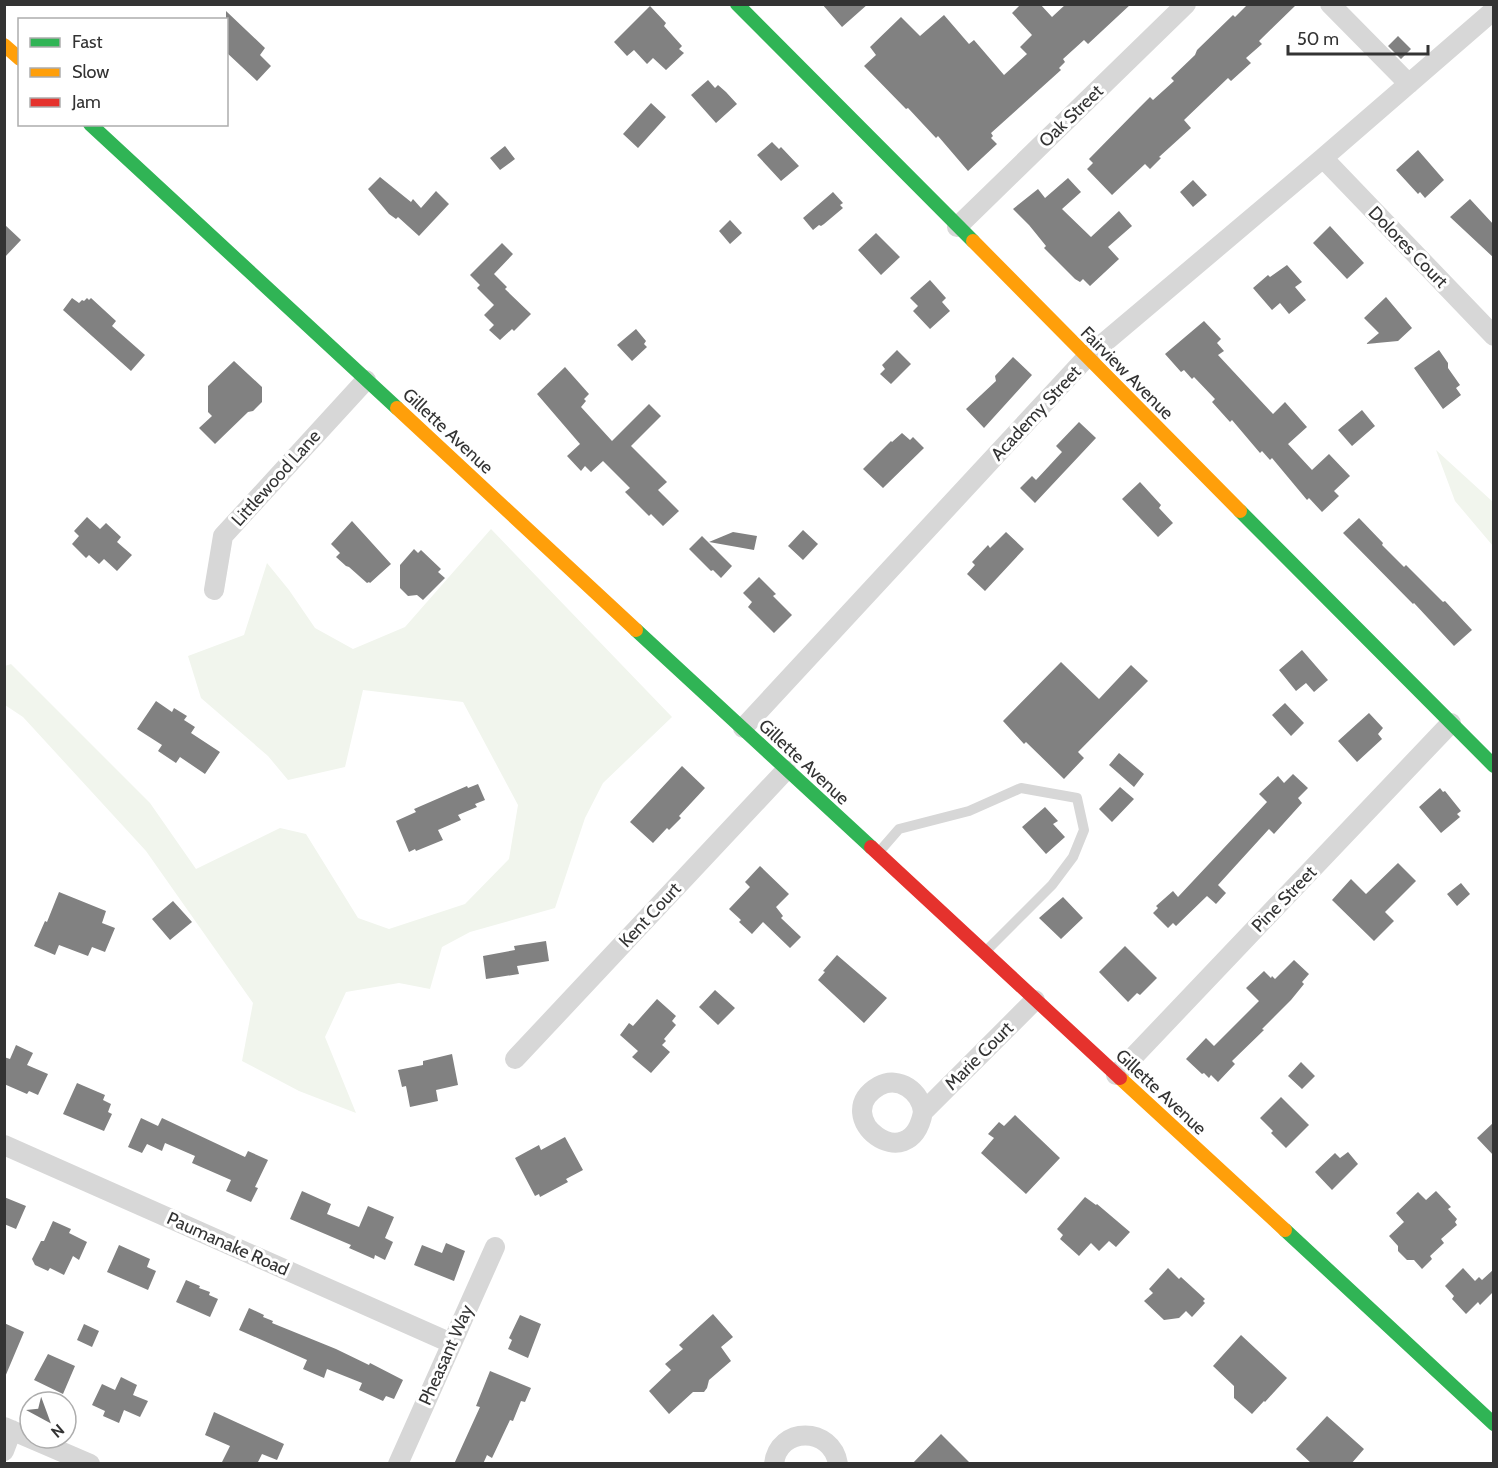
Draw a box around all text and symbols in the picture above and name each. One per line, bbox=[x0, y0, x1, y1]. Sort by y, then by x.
legend bbox=[18, 18, 228, 126]
scale bar bbox=[1288, 18, 1428, 56]
text: 50 m bbox=[1297, 28, 1339, 50]
text: Fast bbox=[72, 31, 103, 53]
text: Slow bbox=[72, 61, 109, 83]
street label: Oak Street bbox=[1034, 80, 1108, 152]
text: Jam bbox=[71, 91, 101, 113]
street label: Dolores Court bbox=[1364, 202, 1452, 292]
street label: Fairview Avenue bbox=[1076, 322, 1178, 424]
street label: Academy Street bbox=[986, 361, 1086, 465]
street label: Gillette Avenue bbox=[398, 383, 498, 479]
street label: Littlewood Lane bbox=[227, 425, 325, 531]
street label: Gillette Avenue bbox=[754, 714, 854, 810]
street label: Pine Street bbox=[1247, 861, 1321, 937]
street label: Kent Court bbox=[614, 878, 686, 952]
street label: Marie Court bbox=[940, 1017, 1018, 1095]
street label: Gillette Avenue bbox=[1111, 1044, 1211, 1140]
street label: Paumanake Road bbox=[164, 1207, 292, 1281]
street label: Pheasant Way bbox=[414, 1301, 478, 1409]
north arrow bbox=[18, 1390, 78, 1450]
text: N bbox=[47, 1420, 68, 1442]

